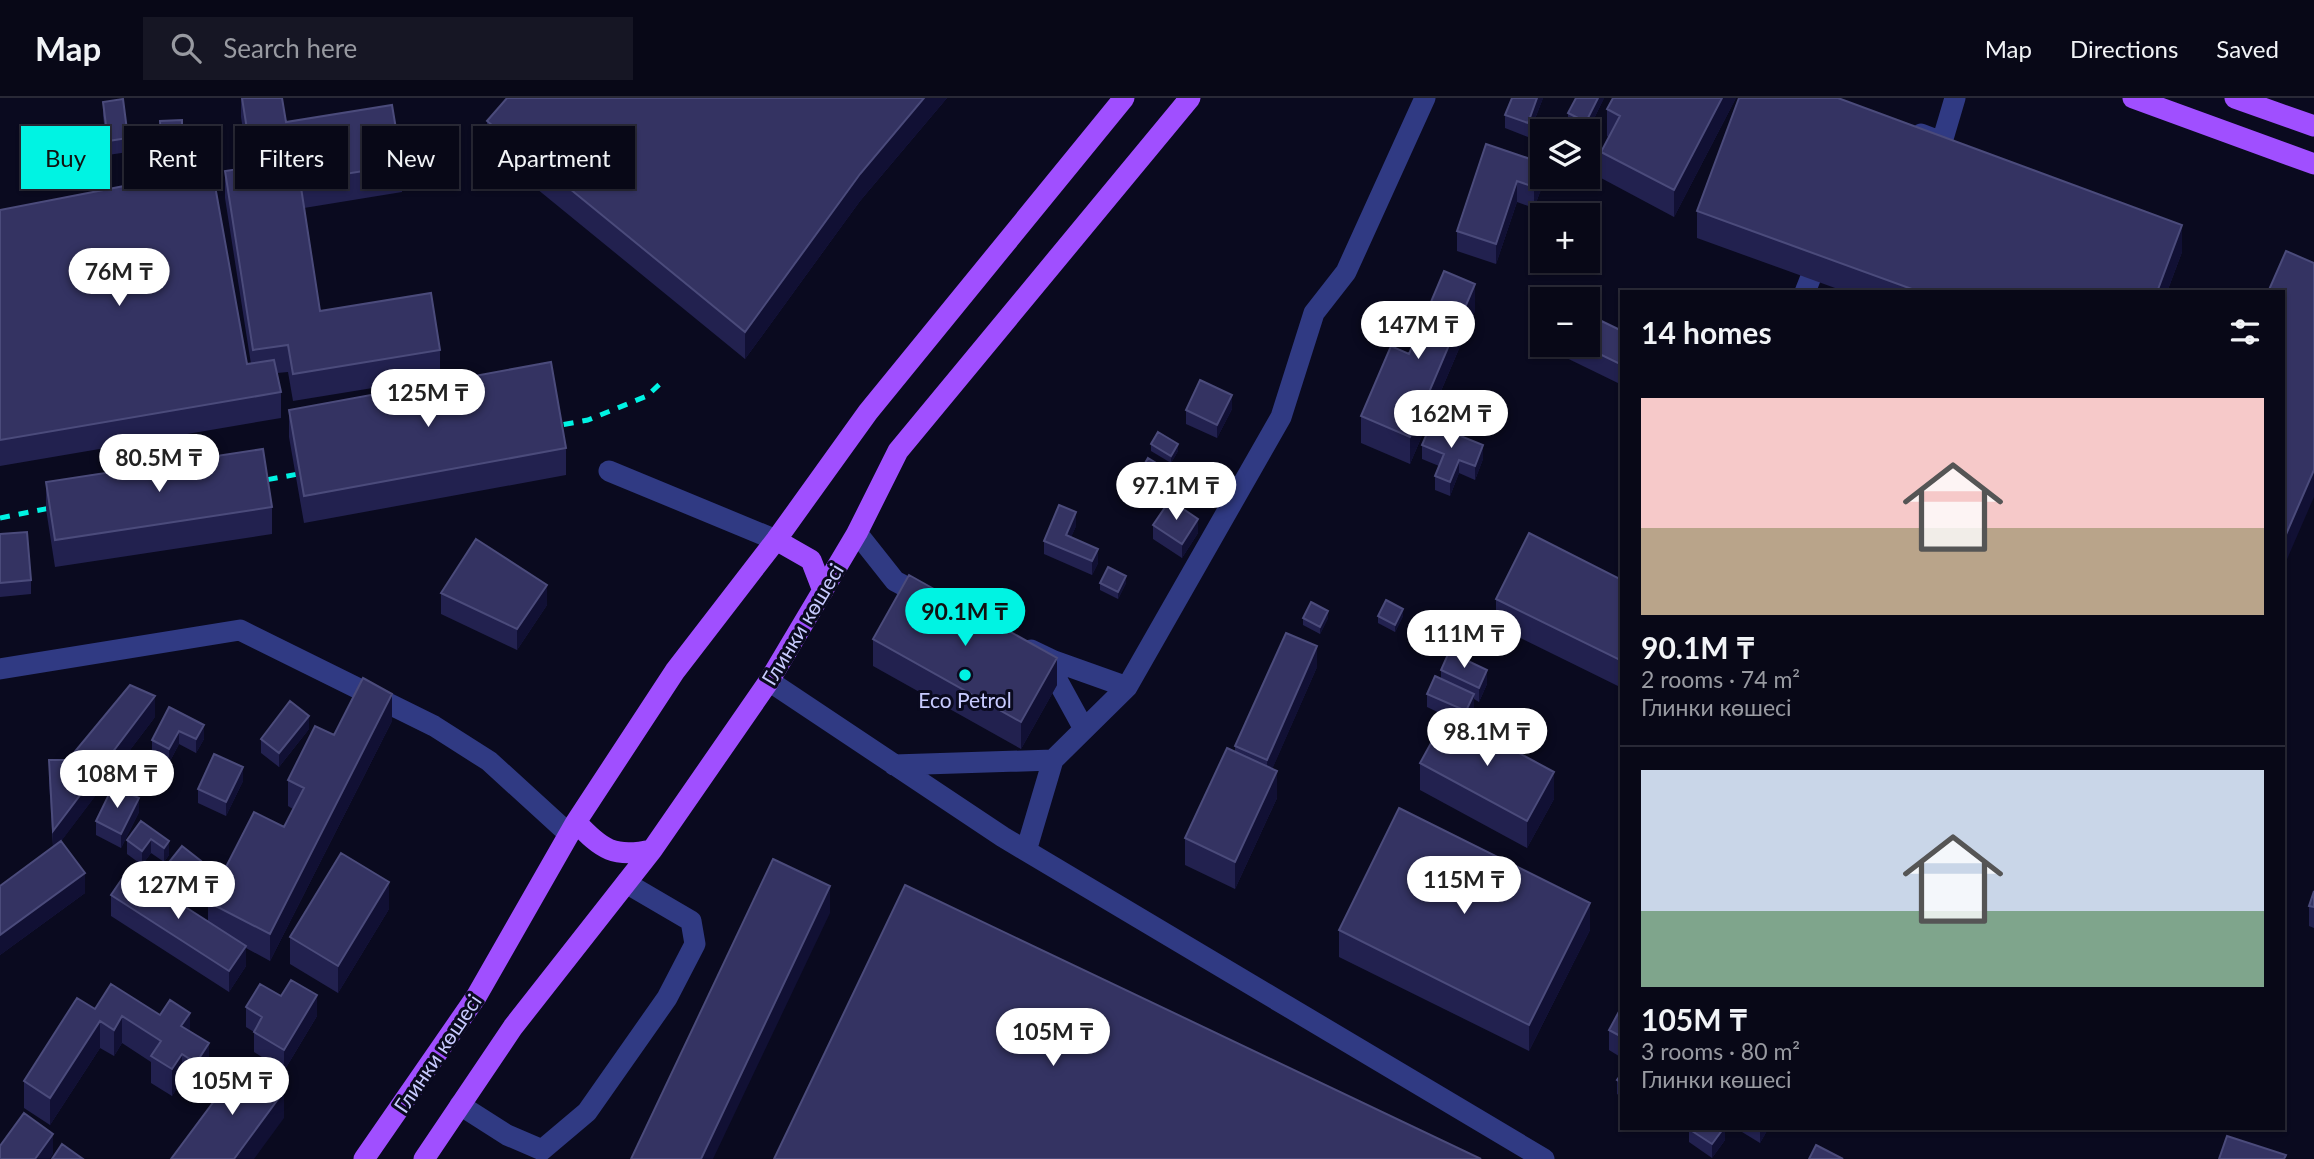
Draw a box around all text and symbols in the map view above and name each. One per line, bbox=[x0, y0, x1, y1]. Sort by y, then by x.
search box bbox=[143, 17, 633, 80]
text: Map bbox=[35, 28, 101, 68]
icon: search bbox=[167, 29, 205, 67]
text: Search here bbox=[223, 32, 357, 64]
text: Map bbox=[1985, 34, 2032, 63]
text: Directions bbox=[2070, 34, 2178, 63]
text: Saved bbox=[2216, 34, 2279, 63]
map controls bbox=[1530, 119, 1600, 357]
button: layers bbox=[1530, 119, 1600, 189]
chip: Buy bbox=[21, 126, 110, 189]
chip: Rent bbox=[124, 126, 221, 189]
chip: Filters bbox=[235, 126, 348, 189]
chip: New bbox=[362, 126, 459, 189]
chip: Apartment bbox=[473, 126, 635, 189]
button: + bbox=[1530, 203, 1600, 273]
pin: 76M ₸ bbox=[70, 248, 168, 308]
text: 76M ₸ bbox=[85, 257, 153, 285]
button: − bbox=[1530, 287, 1600, 357]
pin: 147M ₸ bbox=[1361, 302, 1475, 361]
text: 147M ₸ bbox=[1377, 310, 1459, 338]
icon: filters bbox=[2226, 313, 2264, 351]
text: 14 homes bbox=[1641, 314, 1772, 350]
pin: 125M ₸ bbox=[371, 370, 485, 429]
text: 125M ₸ bbox=[387, 378, 469, 406]
pin: 162M ₸ bbox=[1394, 390, 1508, 450]
text: 162M ₸ bbox=[1410, 399, 1492, 427]
pin: 80.5M ₸ bbox=[94, 434, 224, 494]
text: 80.5M ₸ bbox=[115, 443, 203, 471]
icon: home bbox=[1890, 444, 2016, 570]
pin: 97.1M ₸ bbox=[1111, 462, 1241, 522]
text: 97.1M ₸ bbox=[1132, 471, 1220, 499]
street label: Глинки көшесі bbox=[756, 559, 848, 689]
pin: 90.1M ₸ bbox=[900, 588, 1030, 648]
text: 90.1M ₸ bbox=[921, 597, 1009, 625]
pin: 111M ₸ bbox=[1407, 610, 1521, 670]
text: 111M ₸ bbox=[1423, 619, 1505, 647]
text: 90.1M ₸ bbox=[1641, 629, 1755, 665]
text: 2 rooms · 74 m² bbox=[1641, 665, 1800, 693]
marker: Eco Petrol bbox=[957, 667, 973, 683]
place label: Eco Petrol bbox=[918, 687, 1012, 712]
text: Глинки көшесі bbox=[1641, 693, 1792, 721]
pin: 98.1M ₸ bbox=[1422, 708, 1552, 768]
text: 98.1M ₸ bbox=[1443, 717, 1531, 745]
pin: 108M ₸ bbox=[60, 750, 174, 810]
text: 108M ₸ bbox=[76, 759, 158, 787]
icon: home bbox=[1890, 816, 2016, 942]
pin: 115M ₸ bbox=[1407, 856, 1521, 916]
pin: 127M ₸ bbox=[121, 862, 235, 921]
text: 115M ₸ bbox=[1423, 865, 1505, 893]
text: 127M ₸ bbox=[137, 870, 219, 898]
street label: Глинки көшесі bbox=[388, 989, 486, 1117]
text: 105M ₸ bbox=[1641, 1001, 1748, 1037]
pin: 105M ₸ bbox=[996, 1009, 1110, 1068]
text: 105M ₸ bbox=[1012, 1017, 1094, 1045]
text: 3 rooms · 80 m² bbox=[1641, 1037, 1800, 1065]
pin: 105M ₸ bbox=[175, 1058, 289, 1117]
text: Глинки көшесі bbox=[1641, 1065, 1792, 1093]
text: 105M ₸ bbox=[191, 1066, 273, 1094]

